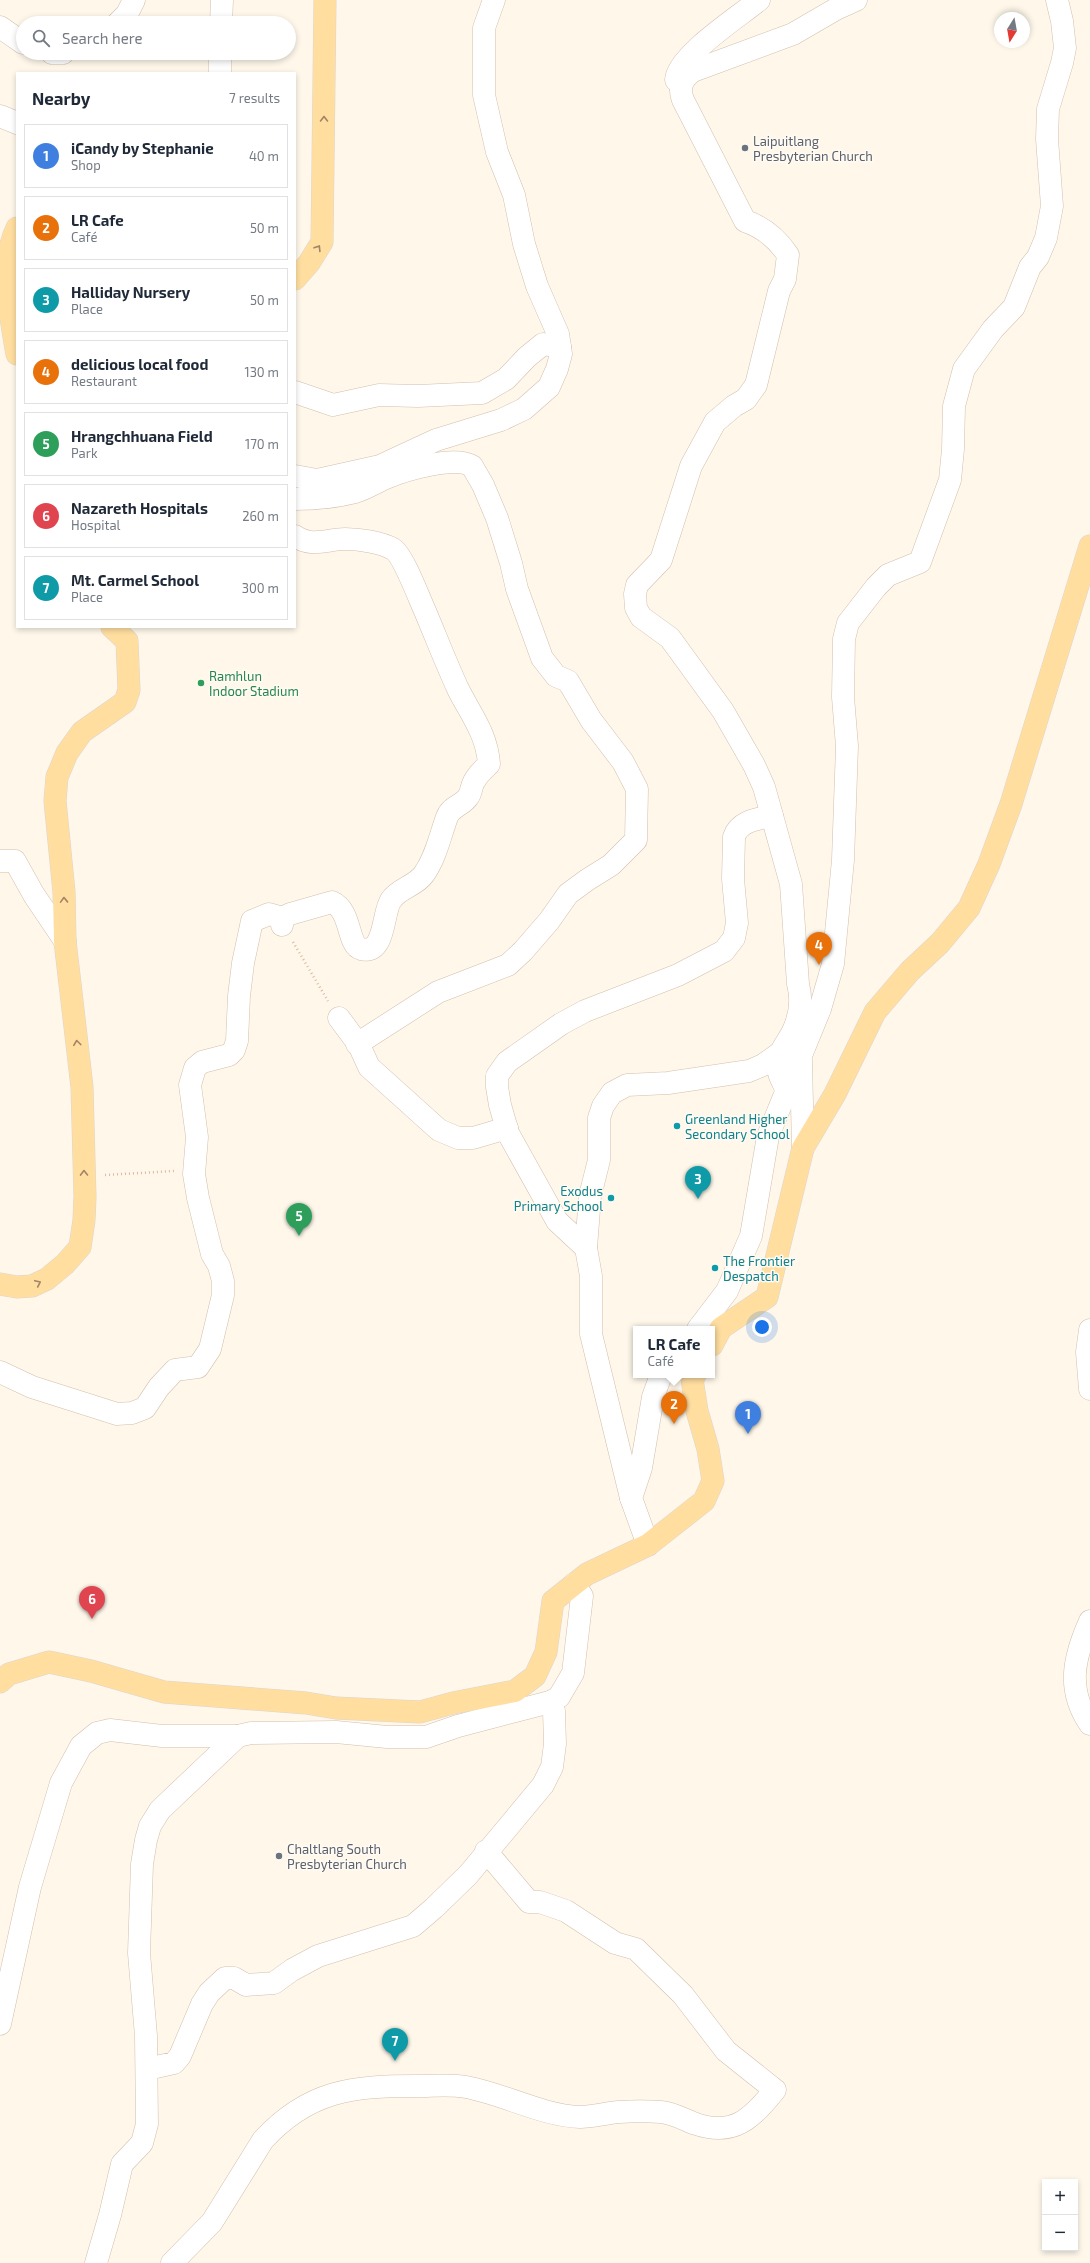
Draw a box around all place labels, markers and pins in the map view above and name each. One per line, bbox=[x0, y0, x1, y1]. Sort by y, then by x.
place label: Laipuitlang Presbyterian Church bbox=[753, 133, 873, 164]
marker: Laipuitlang Presbyterian Church bbox=[740, 143, 750, 153]
place label: Ramhlun Indoor Stadium bbox=[209, 668, 299, 699]
marker: Ramhlun Indoor Stadium bbox=[196, 678, 206, 688]
pin: 4 bbox=[806, 932, 832, 965]
place label: Greenland Higher Secondary School bbox=[685, 1111, 790, 1142]
marker: Greenland Higher Secondary School bbox=[672, 1121, 682, 1131]
pin: 3 bbox=[685, 1166, 711, 1199]
place label: Exodus Primary School bbox=[514, 1183, 603, 1214]
marker: Exodus Primary School bbox=[606, 1193, 616, 1203]
pin: 5 bbox=[286, 1203, 312, 1236]
place label: The Frontier Despatch bbox=[723, 1253, 795, 1284]
marker: The Frontier Despatch bbox=[710, 1263, 720, 1273]
pin: 2 bbox=[661, 1391, 687, 1424]
pin: 1 bbox=[735, 1401, 761, 1434]
pin: 6 bbox=[79, 1586, 105, 1619]
place label: Chaltlang South Presbyterian Church bbox=[287, 1841, 407, 1872]
marker: Chaltlang South Presbyterian Church bbox=[274, 1851, 284, 1861]
pin: 7 bbox=[382, 2028, 408, 2061]

